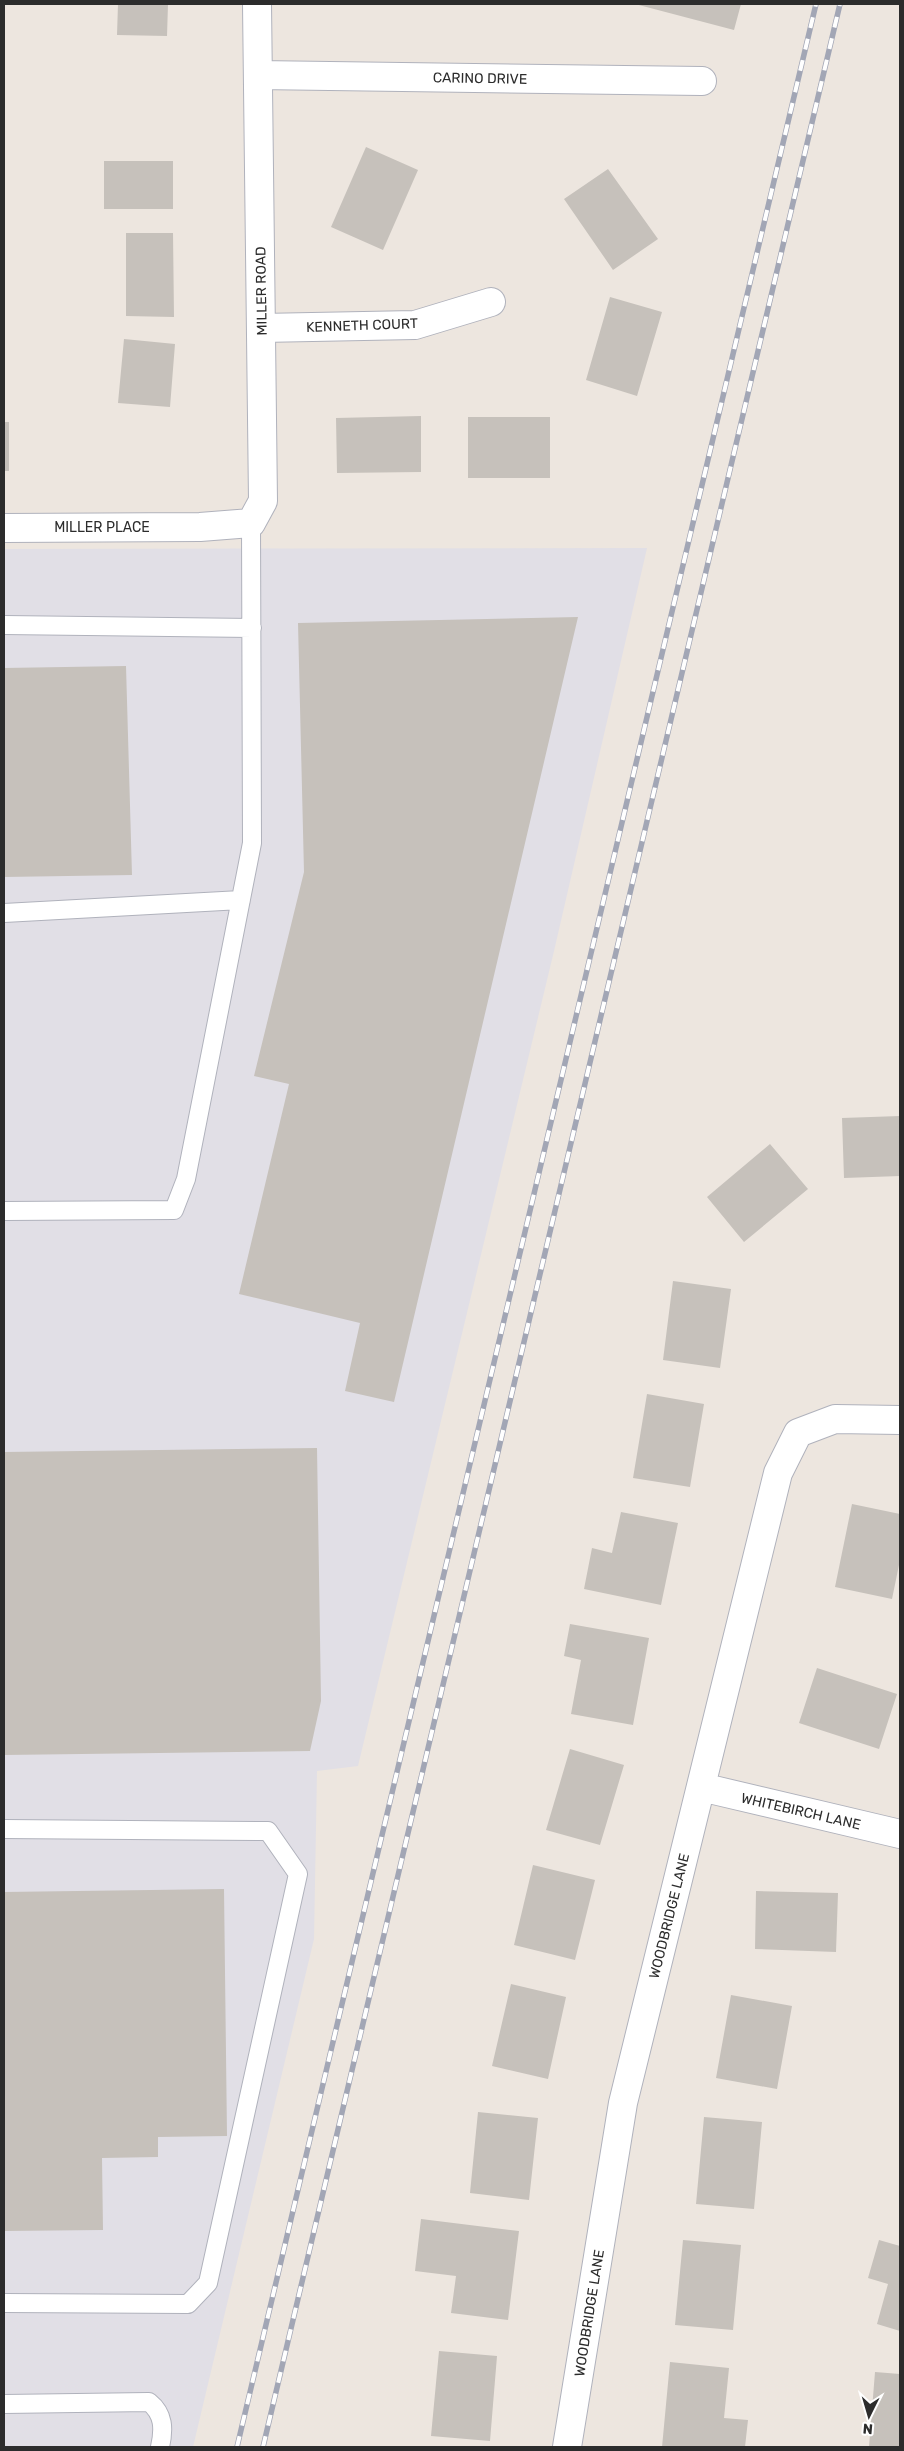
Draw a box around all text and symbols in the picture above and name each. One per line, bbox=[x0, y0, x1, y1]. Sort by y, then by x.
street label: CARINO DRIVE bbox=[433, 69, 527, 88]
street label: MILLER ROAD bbox=[252, 246, 271, 336]
street label: KENNETH COURT bbox=[306, 315, 418, 336]
street label: MILLER PLACE bbox=[54, 519, 150, 536]
street label: WHITEBIRCH LANE bbox=[739, 1789, 862, 1834]
street label: WOODBRIDGE LANE bbox=[646, 1852, 693, 1981]
street label: WOODBRIDGE LANE bbox=[571, 2248, 608, 2378]
north arrow bbox=[844, 2391, 894, 2441]
text: N bbox=[862, 2420, 874, 2437]

